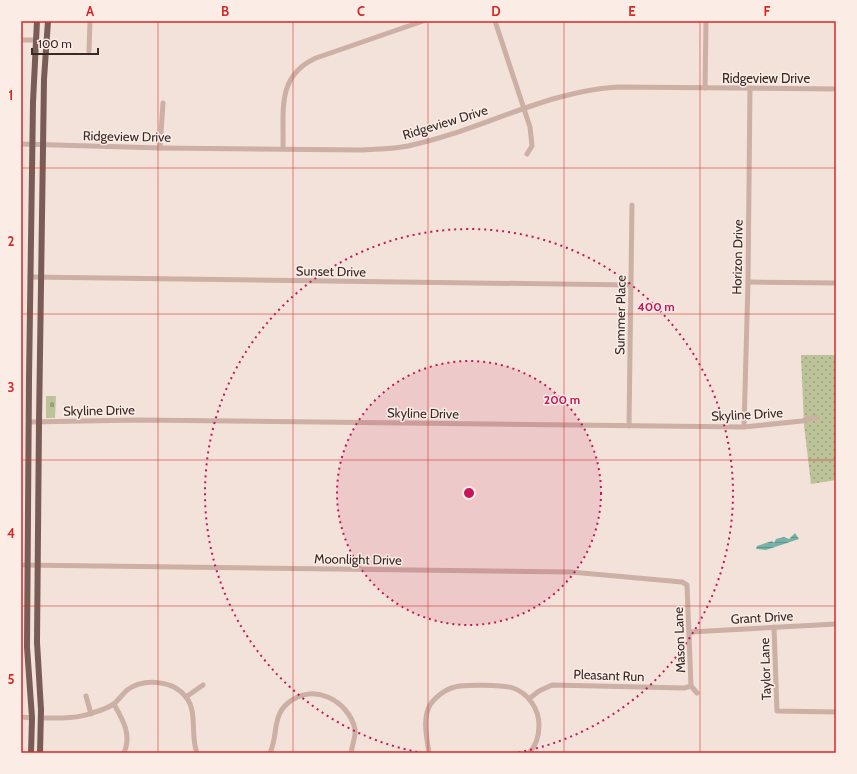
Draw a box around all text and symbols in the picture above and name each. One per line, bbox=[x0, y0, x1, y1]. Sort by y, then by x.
text: A bbox=[86, 3, 95, 19]
text: B bbox=[221, 3, 229, 19]
text: C bbox=[357, 3, 365, 19]
text: D bbox=[491, 3, 501, 19]
text: E bbox=[628, 3, 636, 19]
text: F bbox=[764, 3, 771, 19]
scale bar bbox=[32, 30, 98, 56]
text: 100 m bbox=[38, 36, 72, 51]
street label: Ridgeview Drive bbox=[722, 70, 810, 86]
text: 1 bbox=[9, 87, 13, 103]
street label: Ridgeview Drive bbox=[401, 101, 490, 143]
street label: Ridgeview Drive bbox=[83, 127, 172, 145]
street label: Horizon Drive bbox=[728, 219, 746, 295]
text: 2 bbox=[8, 233, 15, 249]
street label: Sunset Drive bbox=[296, 262, 367, 280]
street label: Summer Place bbox=[611, 275, 629, 355]
text: 400 m bbox=[637, 299, 675, 314]
text: 3 bbox=[7, 379, 15, 395]
text: 200 m bbox=[544, 392, 580, 407]
street label: Skyline Drive bbox=[63, 401, 135, 419]
street label: Skyline Drive bbox=[387, 404, 459, 422]
street label: Skyline Drive bbox=[711, 404, 784, 424]
centre of rings bbox=[462, 486, 476, 500]
text: 4 bbox=[7, 525, 15, 541]
street label: Moonlight Drive bbox=[314, 550, 402, 568]
street label: Mason Lane bbox=[670, 606, 688, 673]
street label: Grant Drive bbox=[730, 607, 794, 627]
street label: Taylor Lane bbox=[756, 637, 774, 701]
street label: Pleasant Run bbox=[573, 666, 645, 684]
text: 5 bbox=[8, 671, 15, 687]

